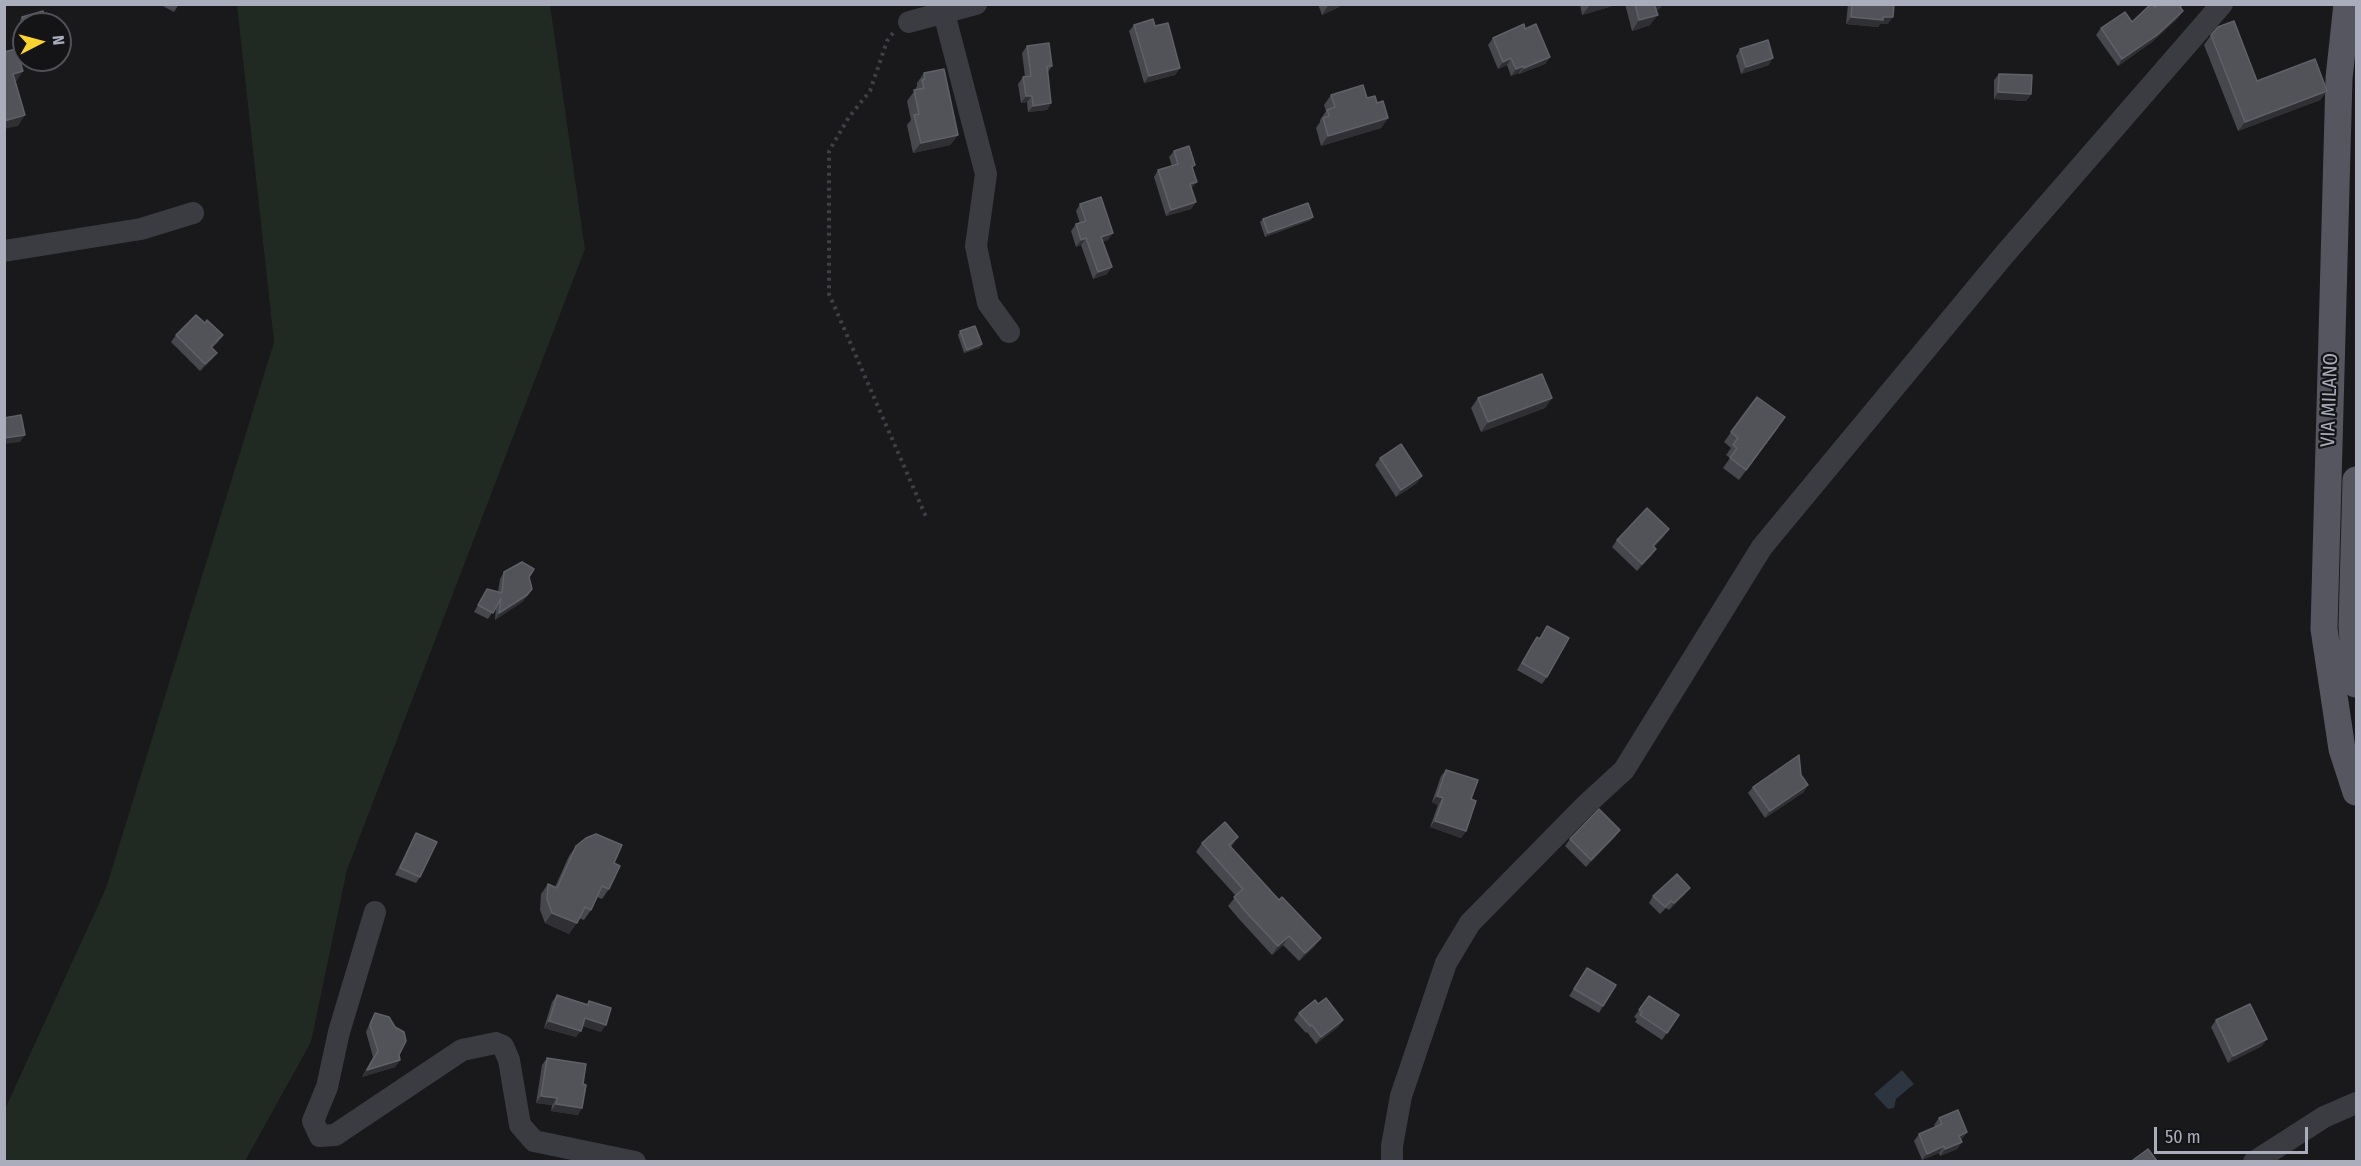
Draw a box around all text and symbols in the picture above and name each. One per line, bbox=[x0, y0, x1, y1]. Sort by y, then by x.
north arrow bbox=[12, 12, 72, 72]
text: N bbox=[48, 35, 68, 46]
street label: VIA MILANO bbox=[2316, 353, 2344, 447]
scale bar bbox=[2157, 1115, 2312, 1153]
text: 50 m bbox=[2165, 1126, 2201, 1148]

